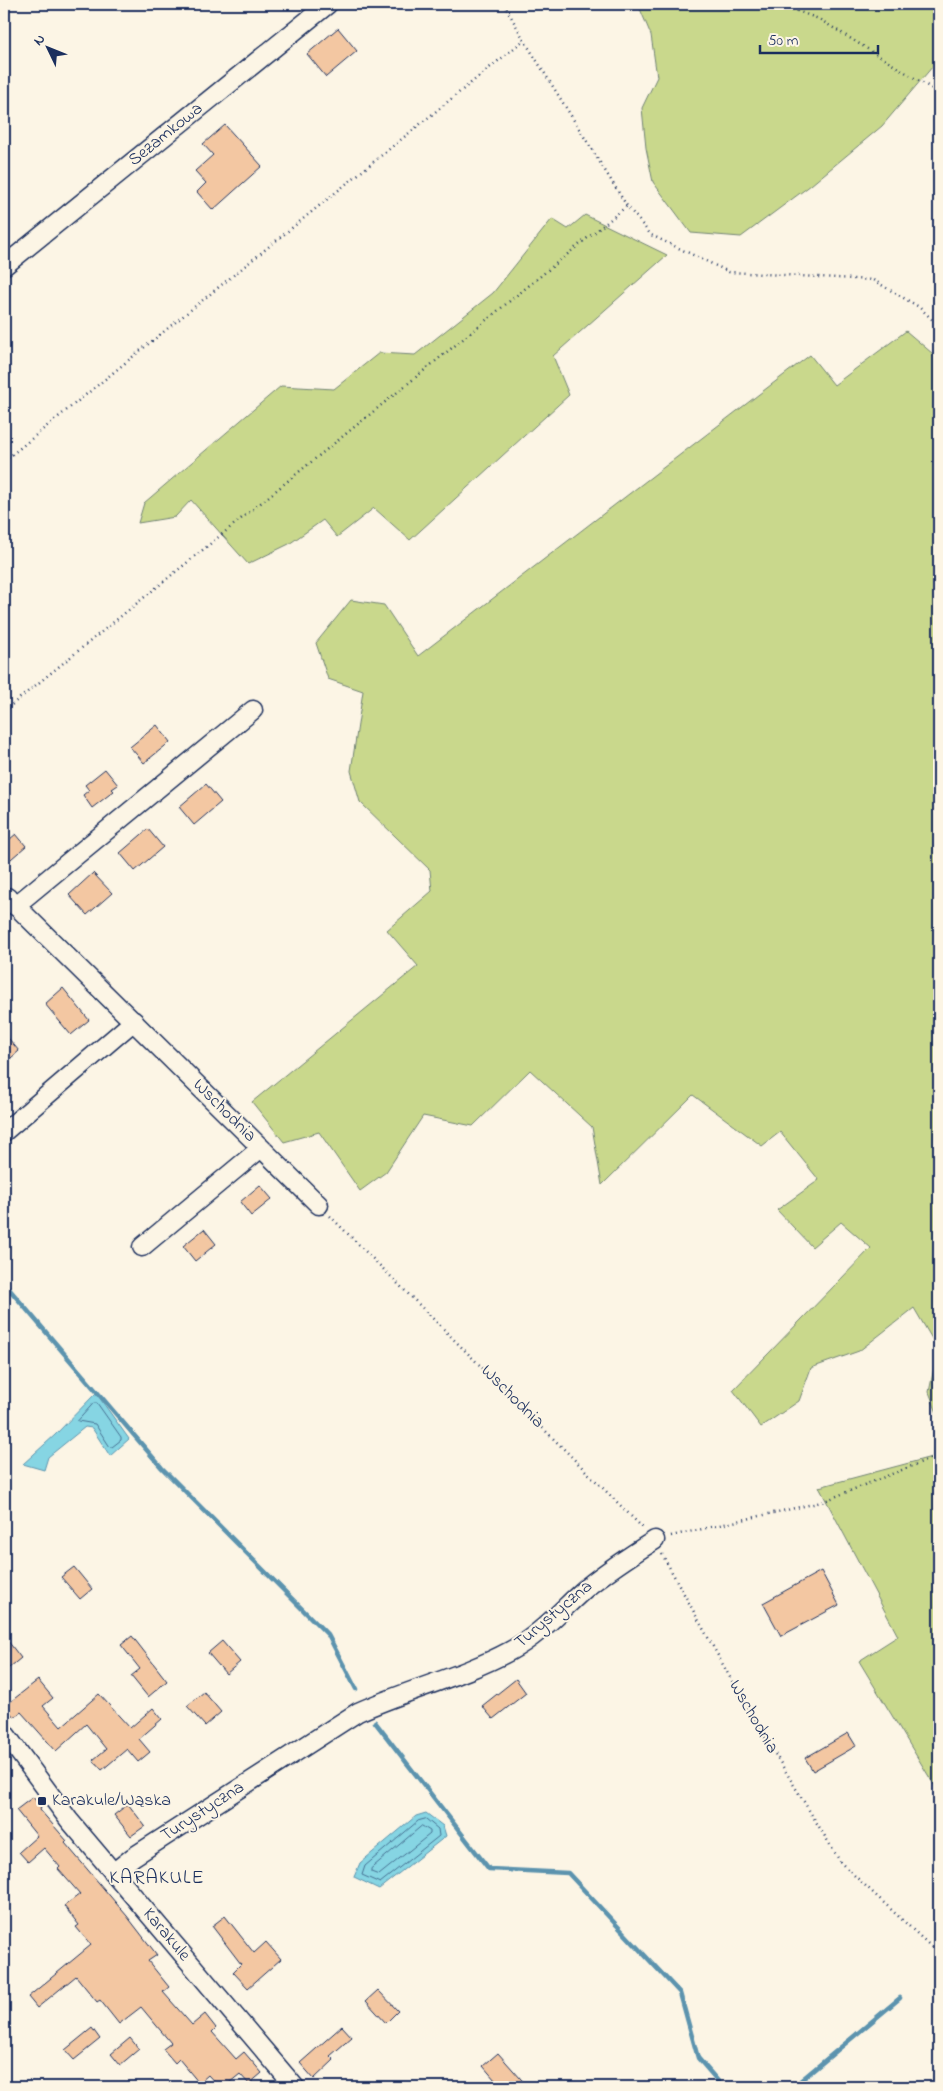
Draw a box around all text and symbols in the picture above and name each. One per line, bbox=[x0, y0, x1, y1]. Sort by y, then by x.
north arrow bbox=[22, 22, 72, 72]
scale bar bbox=[760, 22, 878, 54]
text: N bbox=[29, 30, 50, 51]
text: 50 m bbox=[768, 30, 799, 52]
street label: Sezamkowa bbox=[123, 97, 209, 173]
street label: Wschodnia bbox=[186, 1073, 262, 1149]
street label: Wschodnia bbox=[474, 1359, 550, 1435]
street label: Turystyczna bbox=[509, 1575, 599, 1655]
street label: Wschodnia bbox=[721, 1675, 785, 1759]
street label: Turystyczna bbox=[156, 1775, 250, 1849]
place label: Karakule/Wąska bbox=[52, 1788, 171, 1814]
marker: Karakule/Wąska bbox=[36, 1795, 48, 1807]
district label: KARAKULE bbox=[109, 1864, 205, 1893]
street label: Karakule bbox=[136, 1903, 197, 1968]

